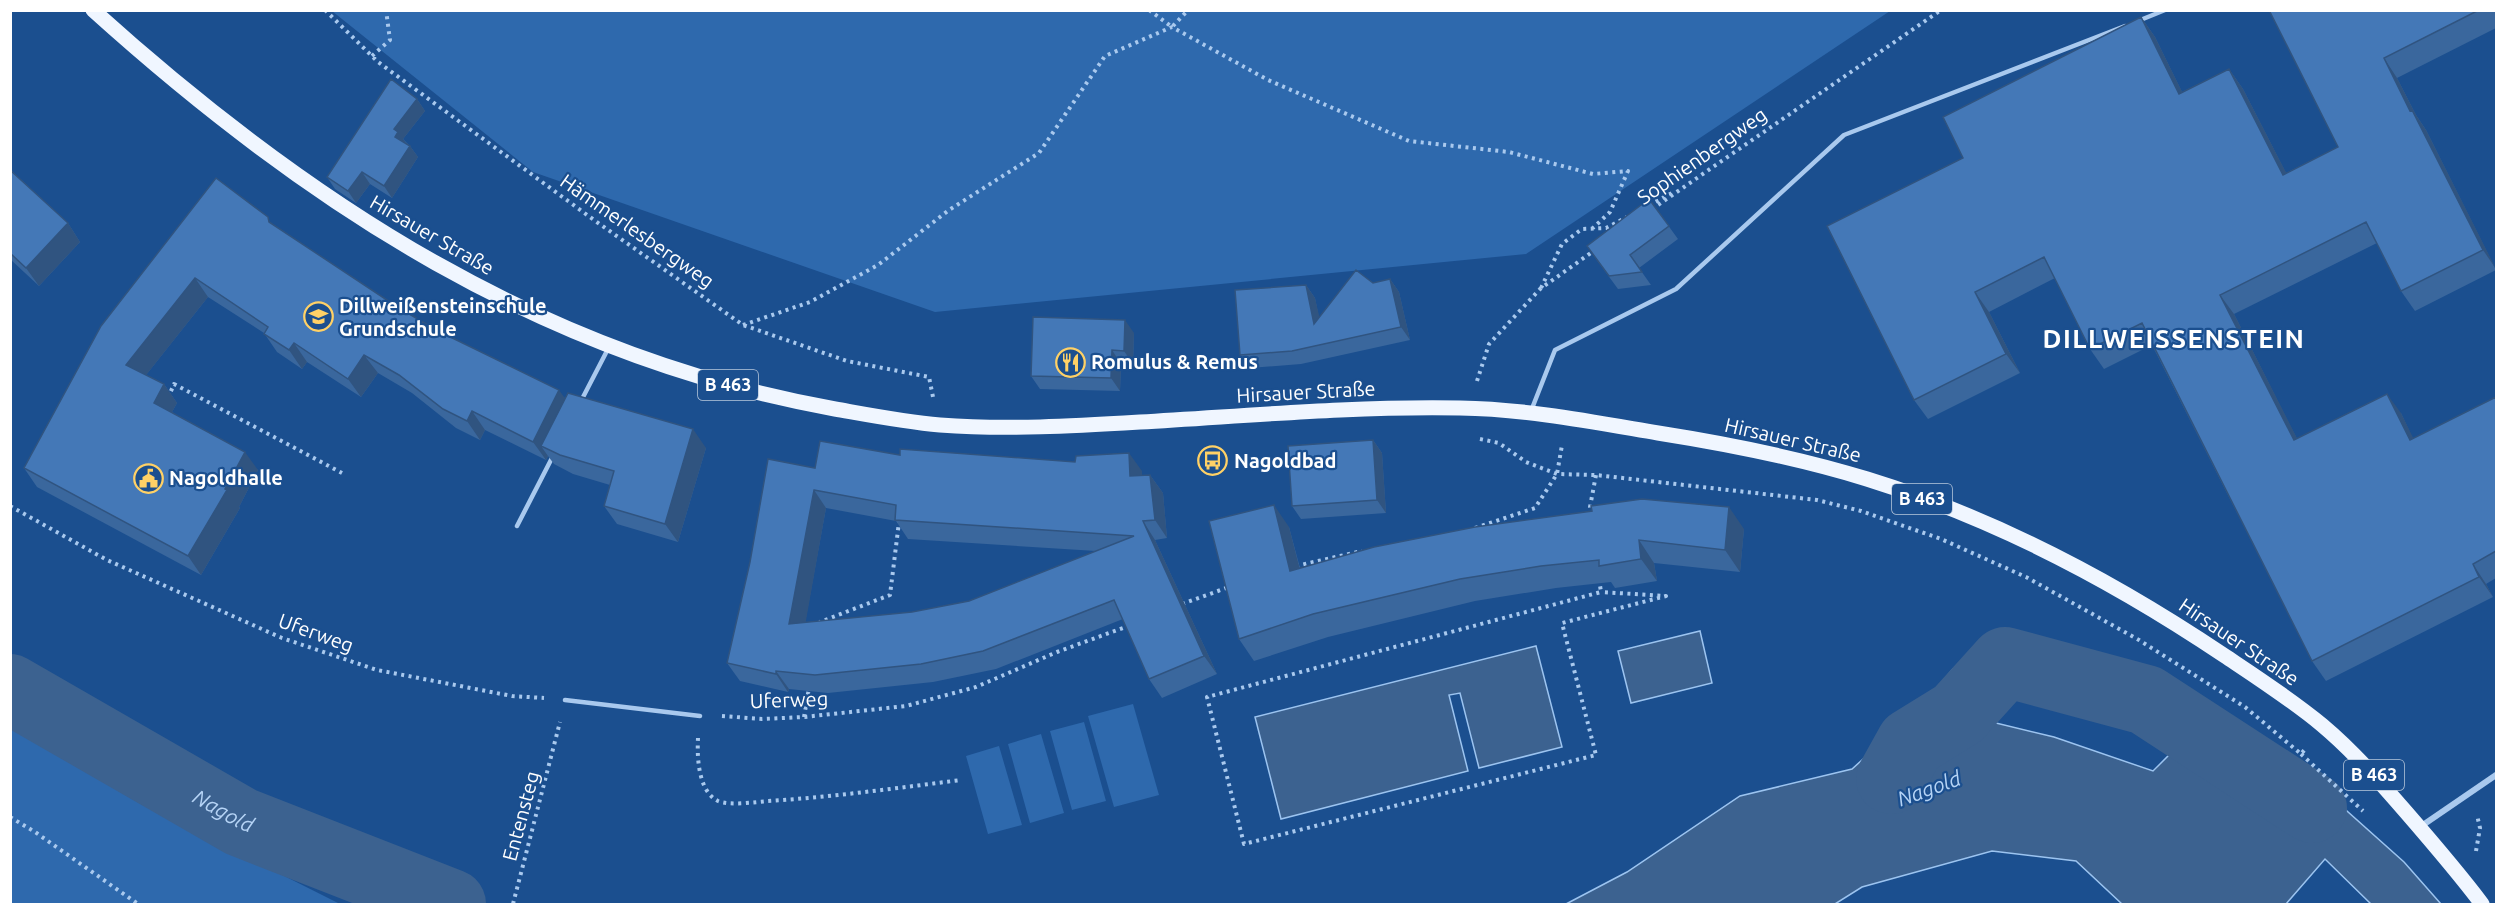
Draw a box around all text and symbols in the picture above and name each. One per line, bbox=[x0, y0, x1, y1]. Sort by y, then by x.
street label: Sophienbergweg bbox=[1633, 102, 1771, 209]
street label: Hämmerlesbergweg bbox=[556, 169, 718, 292]
street label: Hirsauer Straße bbox=[366, 190, 498, 279]
place label: Dillweißensteinschule Grundschule bbox=[339, 294, 547, 340]
school or university icon: Dillweißensteinschule Grundschule bbox=[302, 301, 334, 333]
district label: DILLWEISSENSTEIN bbox=[2042, 324, 2306, 353]
restaurant icon: Romulus & Remus bbox=[1054, 346, 1086, 378]
place label: Romulus & Remus bbox=[1091, 350, 1258, 373]
road number: B 463 bbox=[698, 370, 758, 400]
street label: Hirsauer Straße bbox=[1236, 376, 1376, 407]
street label: Hirsauer Straße bbox=[1723, 413, 1864, 466]
bus stop icon: Nagoldbad bbox=[1197, 445, 1229, 477]
place label: Nagoldbad bbox=[1234, 449, 1336, 472]
public building icon: Nagoldhalle bbox=[132, 462, 164, 494]
place label: Nagoldhalle bbox=[169, 466, 283, 489]
road number: B 463 bbox=[1892, 484, 1952, 514]
street label: Hirsauer Straße bbox=[2175, 593, 2303, 690]
street label: Uferweg bbox=[275, 608, 357, 657]
street label: Uferweg bbox=[749, 687, 829, 712]
road number: B 463 bbox=[2344, 760, 2404, 790]
water label: Nagold bbox=[1894, 765, 1965, 811]
street label: Entensteg bbox=[498, 768, 544, 863]
water label: Nagold bbox=[189, 784, 259, 837]

